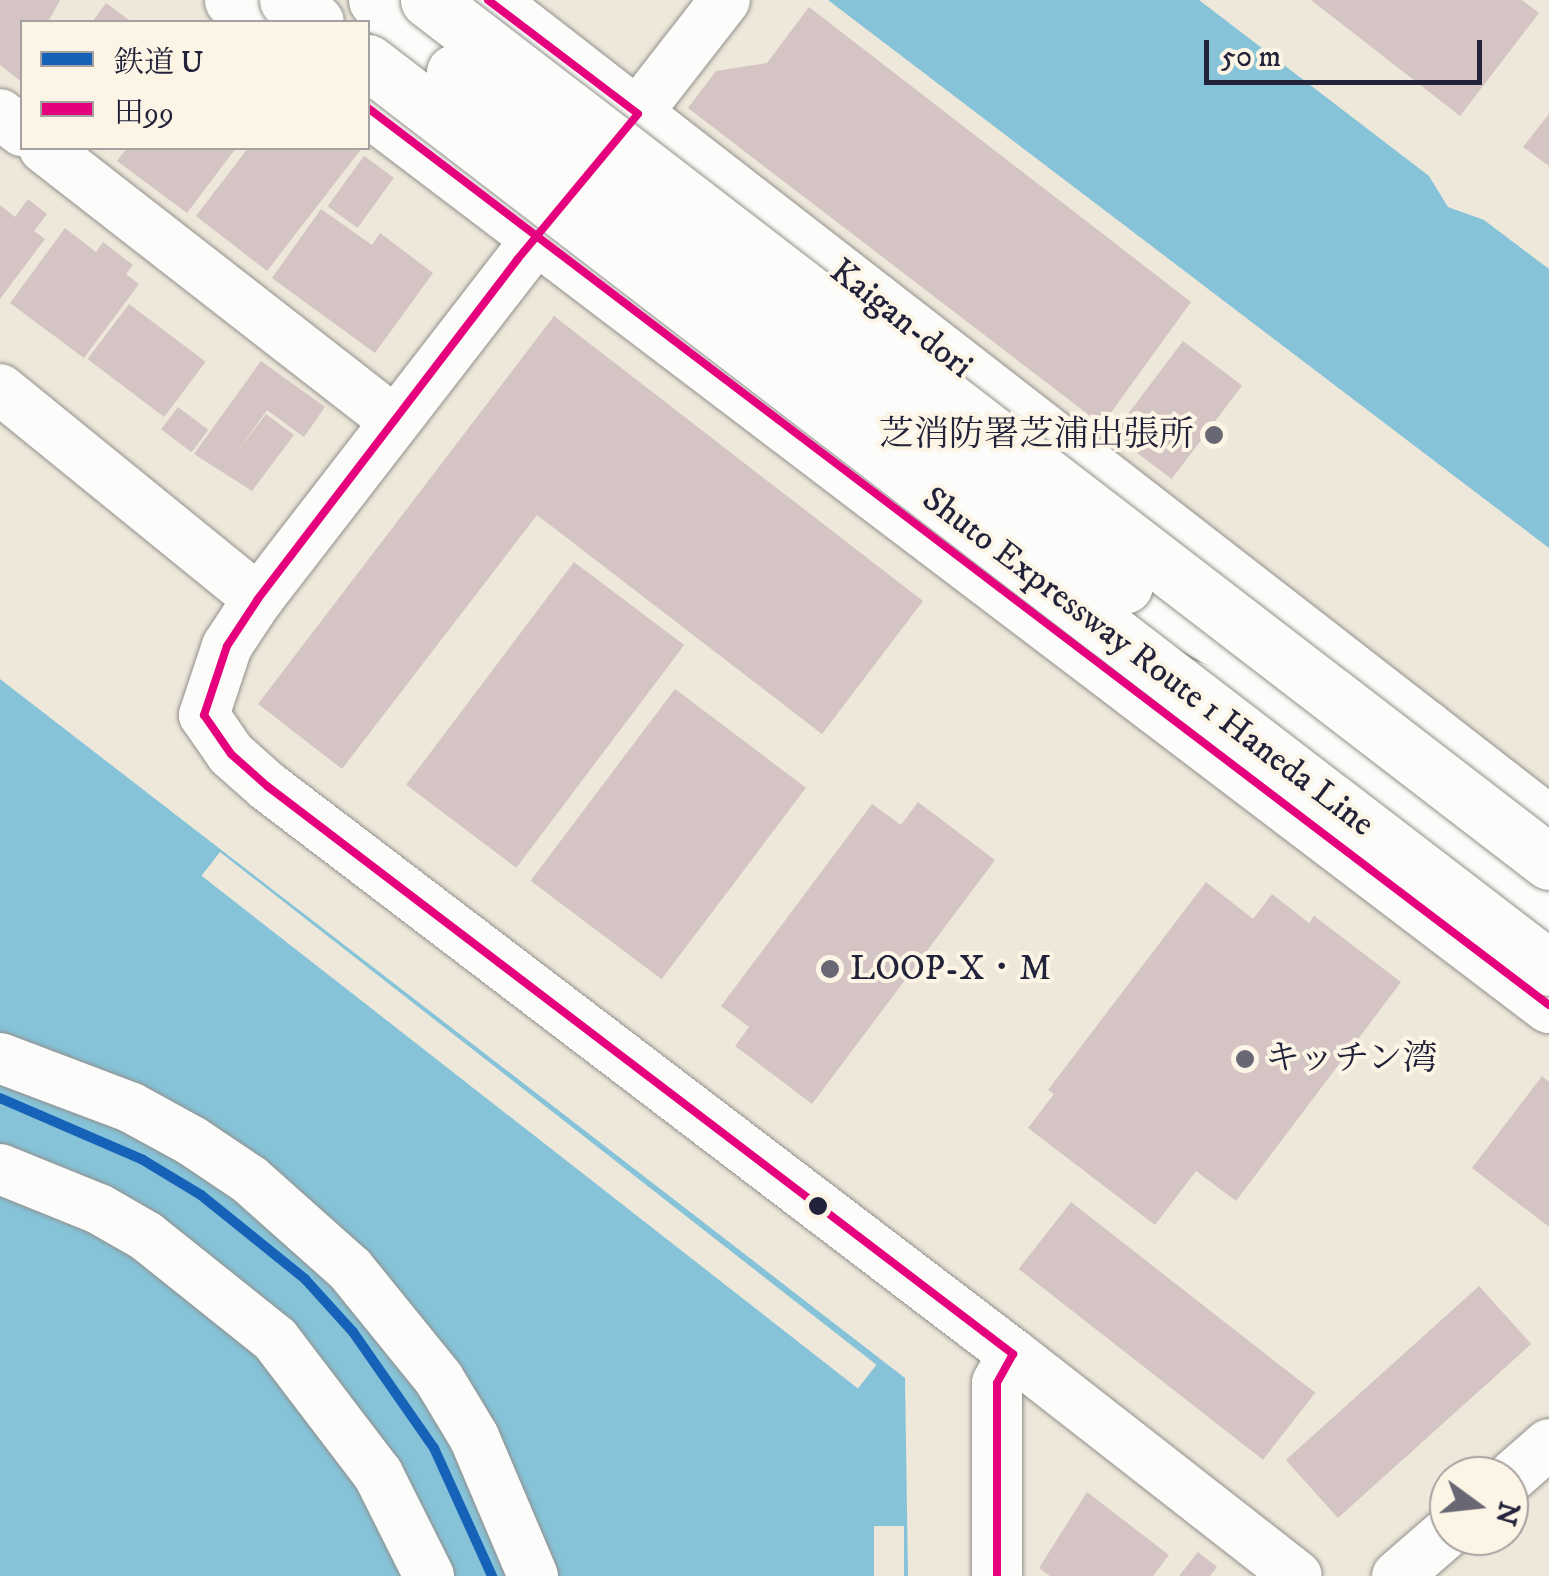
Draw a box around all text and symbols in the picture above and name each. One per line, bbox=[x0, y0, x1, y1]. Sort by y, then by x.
legend bbox=[20, 20, 370, 150]
scale bar bbox=[1209, 20, 1486, 82]
text: 50 m bbox=[1221, 39, 1281, 76]
text: 鉄道 U bbox=[114, 45, 204, 82]
text: 田99 bbox=[114, 95, 174, 132]
street label: Kaigan-dori bbox=[821, 250, 981, 388]
place label: 芝消防署芝浦出張所 bbox=[879, 414, 1194, 456]
marker: 芝消防署芝浦出張所 bbox=[1203, 424, 1225, 446]
street label: Shuto Expressway Route 1 Haneda Line bbox=[914, 478, 1382, 846]
place label: LOOP-X・M bbox=[850, 948, 1051, 990]
marker: LOOP-X・M bbox=[819, 958, 841, 980]
place label: キッチン湾 bbox=[1265, 1038, 1440, 1080]
marker: キッチン湾 bbox=[1234, 1048, 1256, 1070]
unlabelled marker bbox=[808, 1196, 828, 1216]
north arrow bbox=[1429, 1456, 1529, 1556]
text: N bbox=[1487, 1498, 1526, 1529]

